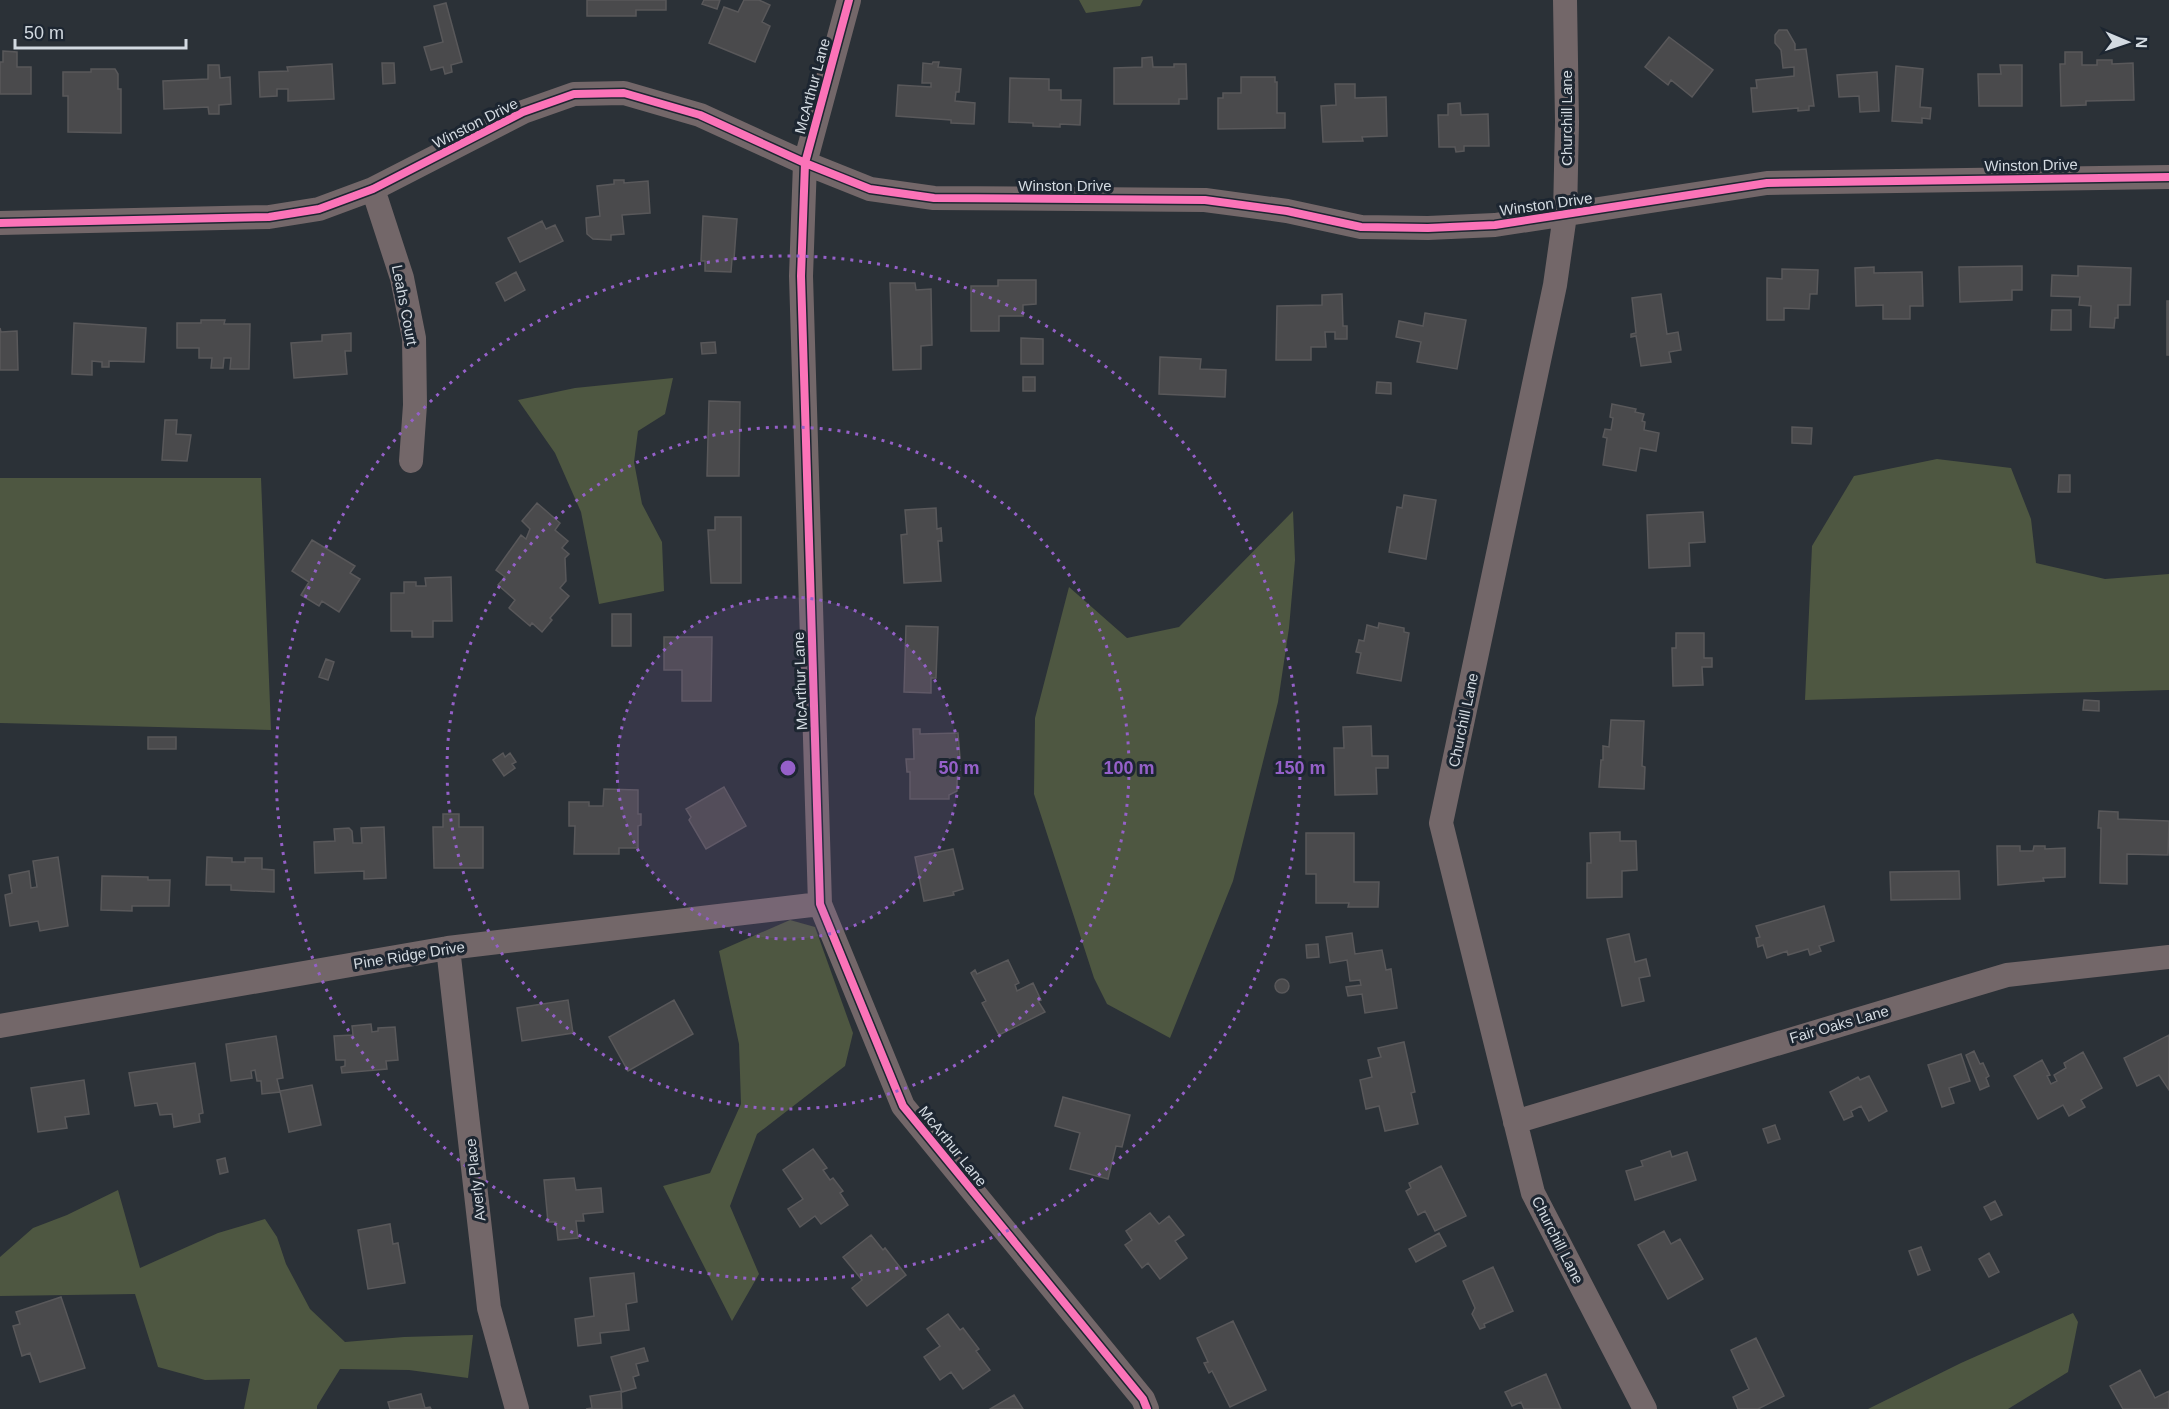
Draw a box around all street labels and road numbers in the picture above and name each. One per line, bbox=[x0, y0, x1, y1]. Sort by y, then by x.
street label: McArthur Lane bbox=[791, 36, 833, 136]
street label: Churchill Lane bbox=[1558, 70, 1575, 166]
street label: Winston Drive bbox=[430, 94, 520, 152]
street label: Winston Drive bbox=[1984, 156, 2078, 174]
street label: Winston Drive bbox=[1018, 177, 1112, 194]
street label: Winston Drive bbox=[1499, 189, 1593, 219]
street label: Leahs Court bbox=[389, 263, 421, 348]
street label: McArthur Lane bbox=[790, 632, 810, 730]
street label: Churchill Lane bbox=[1445, 671, 1481, 769]
street label: Pine Ridge Drive bbox=[352, 938, 466, 972]
street label: Fair Oaks Lane bbox=[1787, 1002, 1891, 1046]
street label: McArthur Lane bbox=[915, 1102, 991, 1190]
street label: Averly Place bbox=[462, 1138, 488, 1222]
street label: Churchill Lane bbox=[1529, 1193, 1587, 1287]

